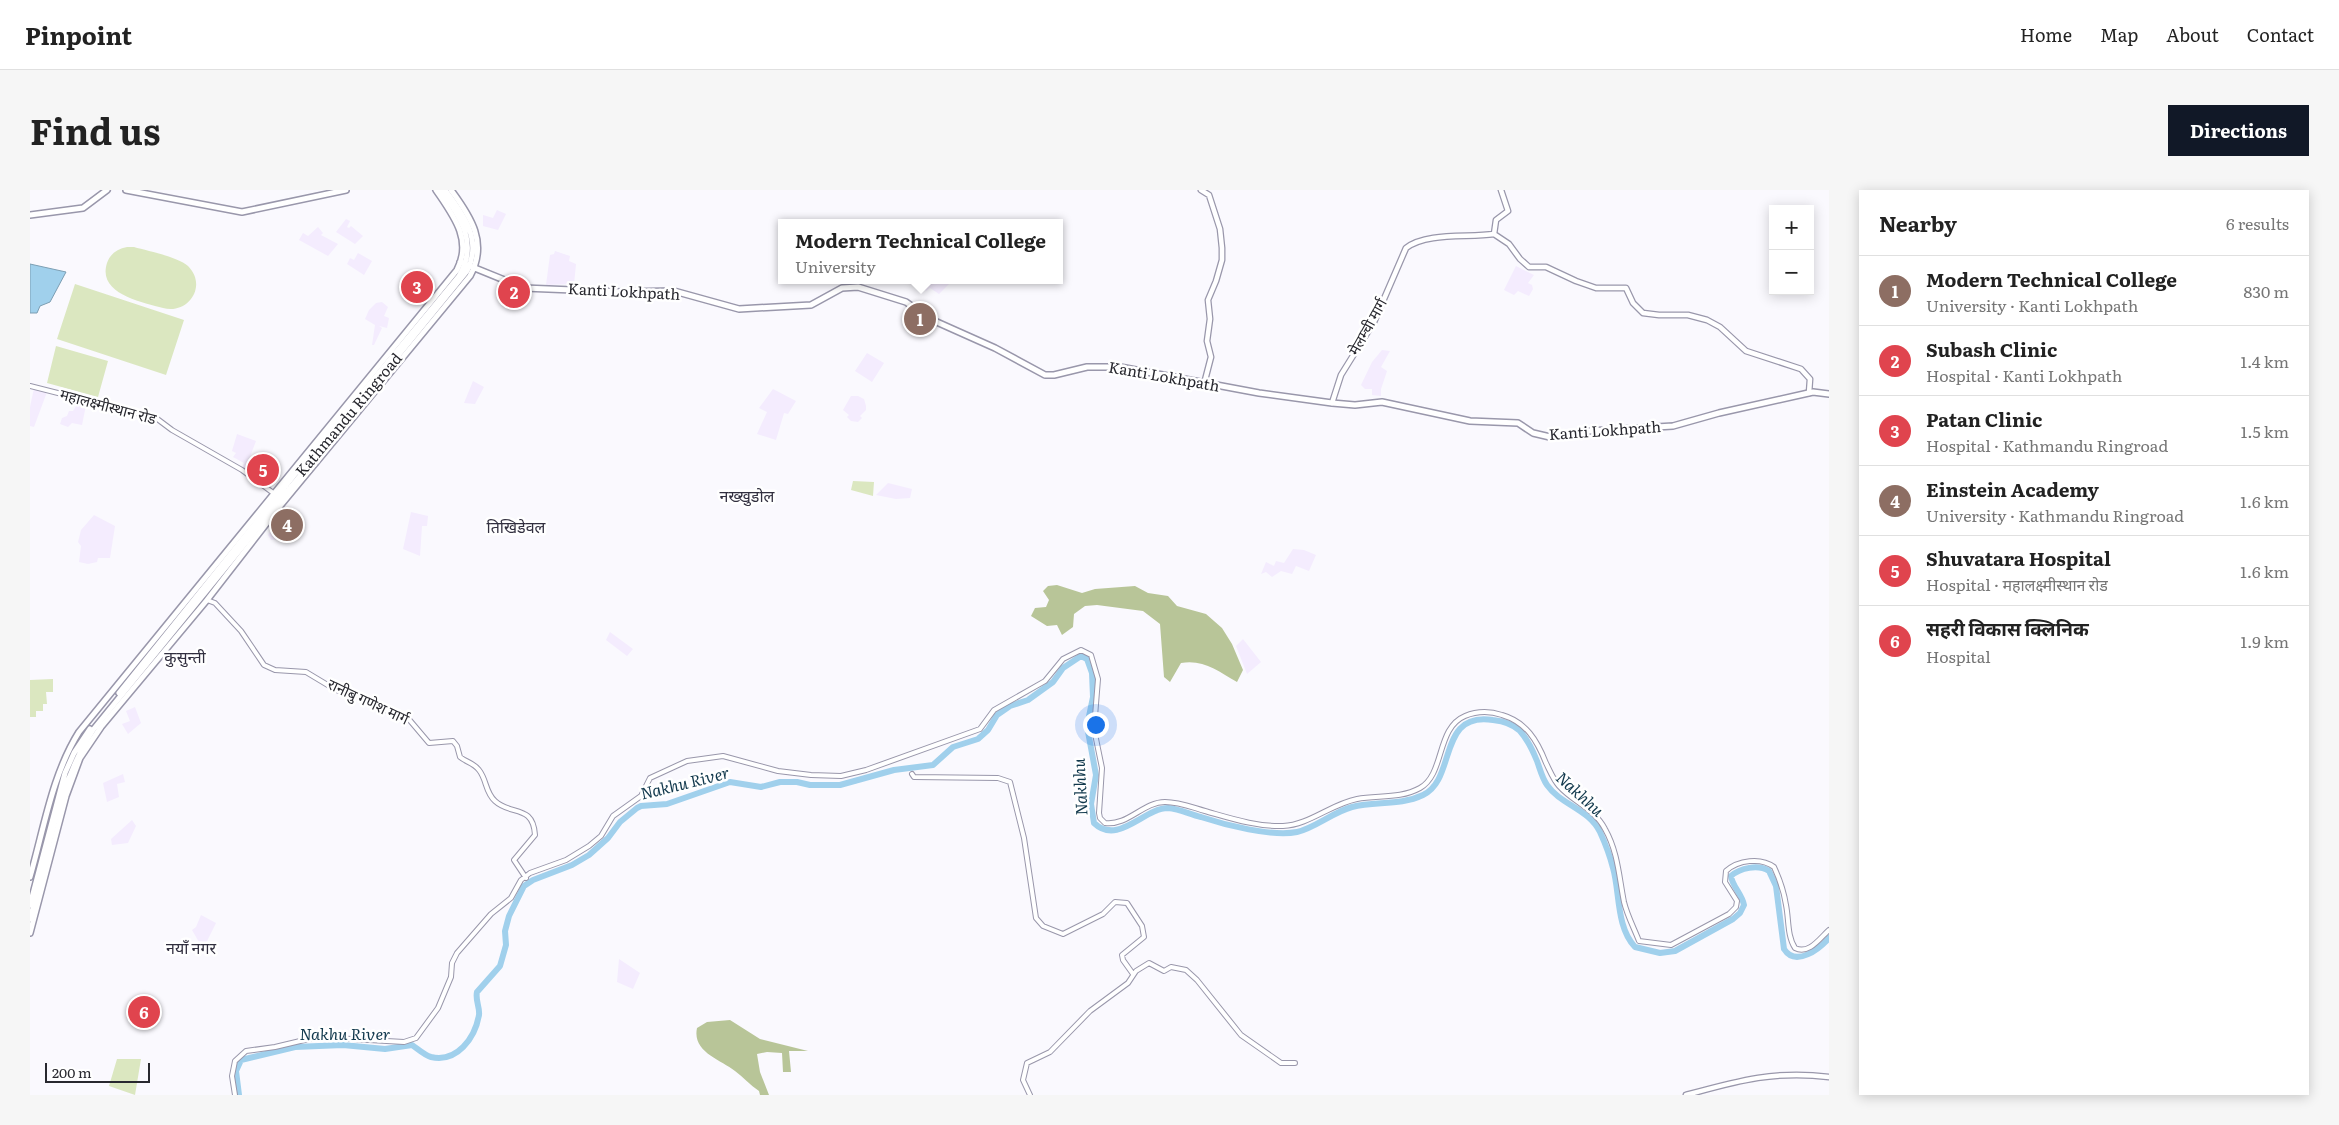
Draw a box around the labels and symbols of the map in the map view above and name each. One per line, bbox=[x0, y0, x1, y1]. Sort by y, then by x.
pin: 3 bbox=[401, 268, 433, 306]
pin: 2 bbox=[498, 273, 530, 311]
street label: Kanti Lokhpath bbox=[567, 276, 681, 305]
street label: मेलम्ची मार्ग bbox=[1342, 293, 1392, 359]
pin: 1 bbox=[904, 300, 936, 338]
street label: Kathmandu Ringroad bbox=[289, 347, 407, 481]
street label: Kanti Lokhpath bbox=[1107, 354, 1222, 397]
street label: महालक्ष्मीस्थान रोड bbox=[58, 382, 160, 430]
street label: Kanti Lokhpath bbox=[1548, 414, 1662, 445]
pin: 5 bbox=[247, 451, 279, 489]
district label: नख्खुडोल bbox=[720, 483, 776, 507]
pin: 4 bbox=[271, 506, 303, 544]
district label: तिखिडेवल bbox=[487, 514, 547, 538]
district label: कुसुन्ती bbox=[164, 644, 207, 668]
street label: रानीबु गणेश मार्ग bbox=[324, 672, 414, 730]
your location bbox=[1083, 712, 1109, 738]
water label: Nakhhu bbox=[1065, 757, 1092, 816]
water label: Nakhu River bbox=[638, 759, 732, 805]
water label: Nakhhu bbox=[1551, 765, 1610, 822]
district label: नयाँ नगर bbox=[166, 935, 216, 959]
pin: 6 bbox=[128, 993, 160, 1031]
water label: Nakhu River bbox=[300, 1021, 390, 1045]
scale bar bbox=[45, 1060, 150, 1083]

